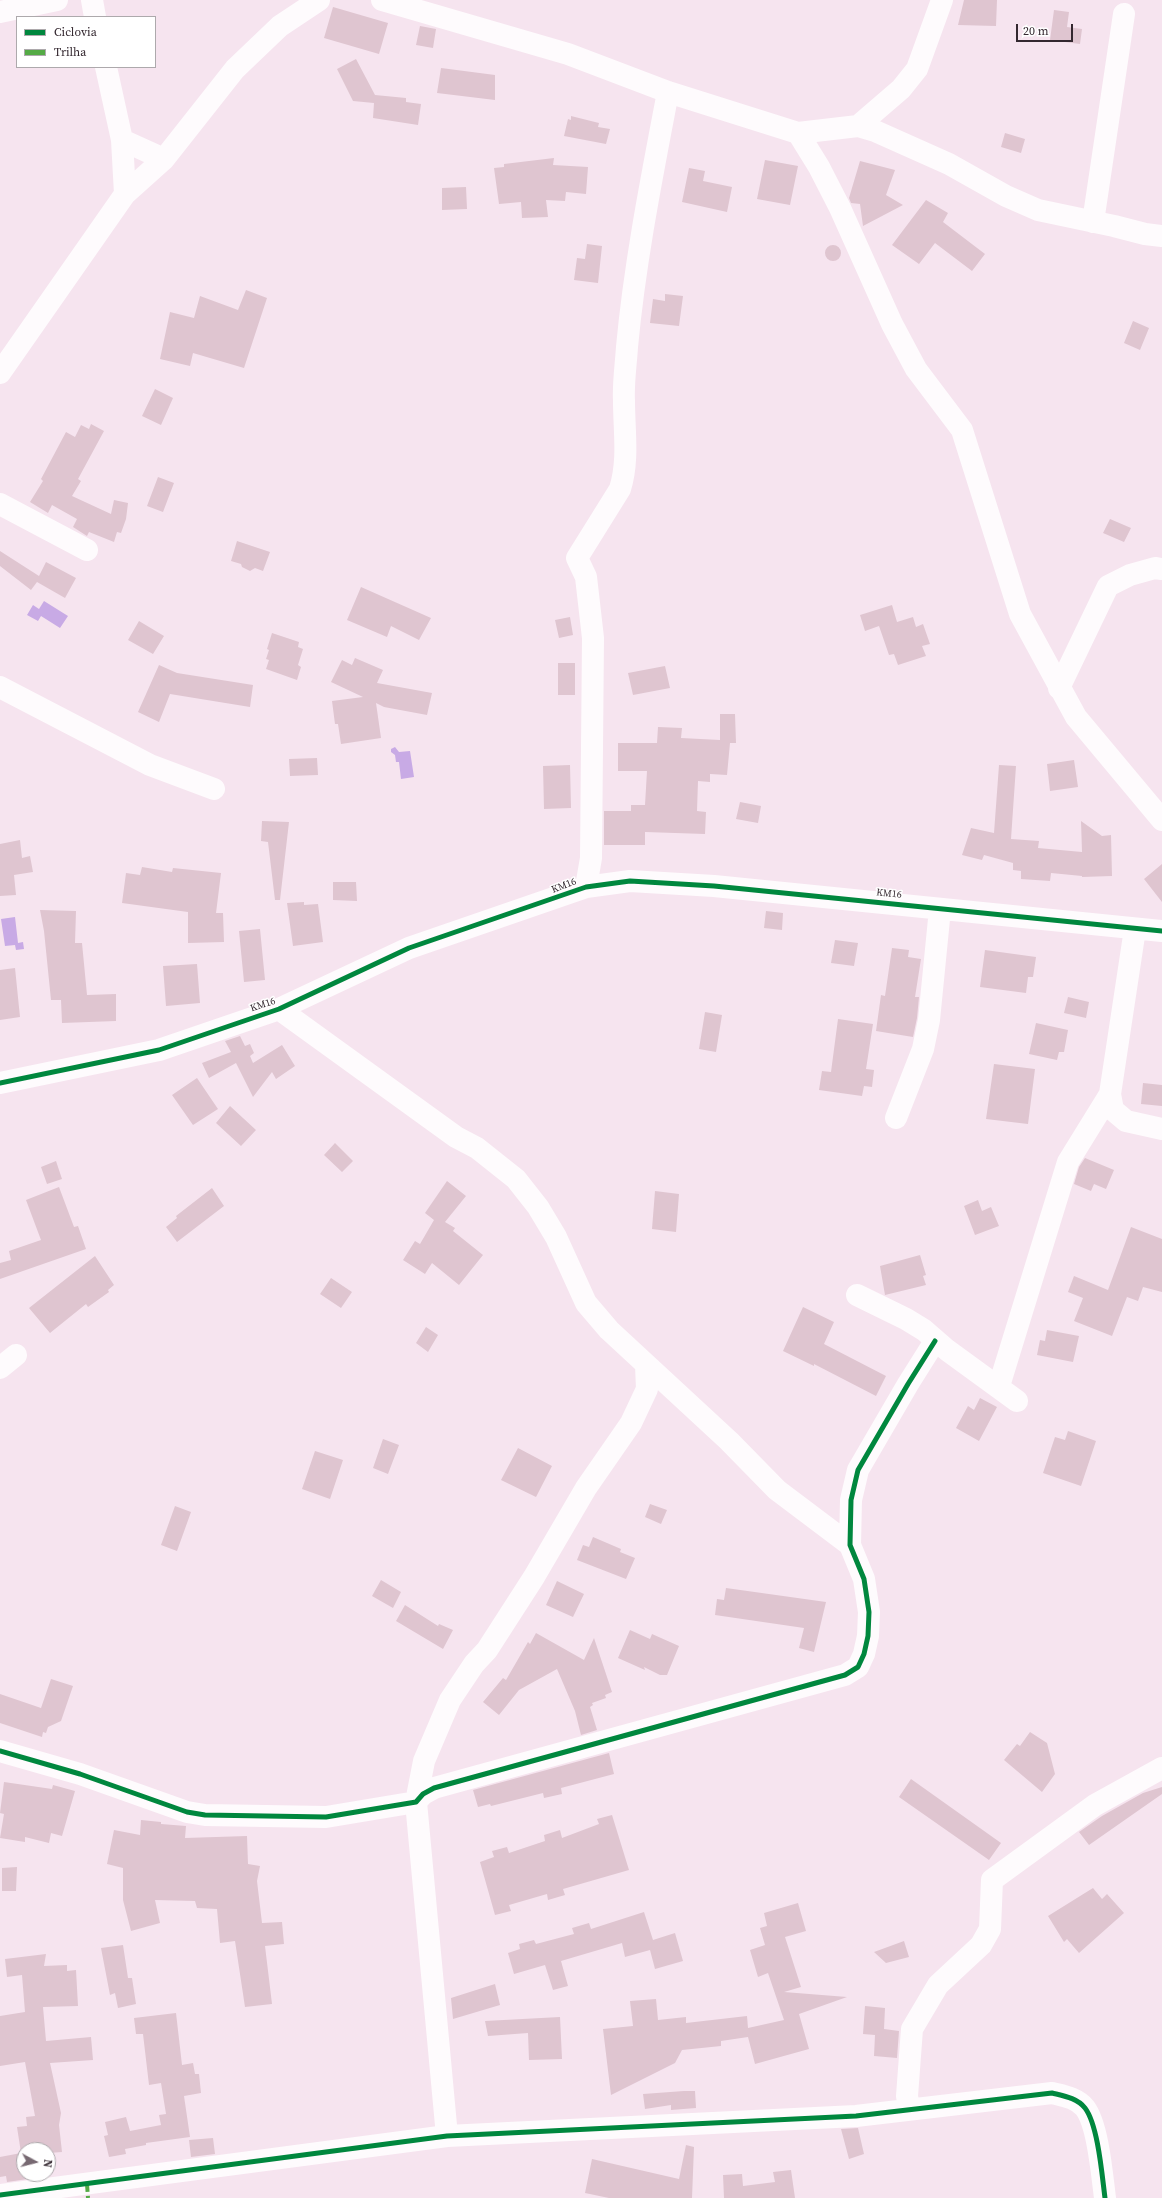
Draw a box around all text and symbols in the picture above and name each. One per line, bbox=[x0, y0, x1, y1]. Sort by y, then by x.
legend bbox=[16, 16, 156, 68]
scale bar bbox=[1018, 16, 1075, 42]
text: 20 m bbox=[1023, 23, 1049, 39]
text: Ciclovia bbox=[54, 24, 97, 40]
text: Trilha bbox=[54, 44, 86, 60]
street label: KM16 bbox=[550, 876, 578, 896]
street label: KM16 bbox=[876, 887, 902, 901]
street label: KM16 bbox=[249, 995, 277, 1015]
north arrow bbox=[16, 2142, 56, 2182]
text: N bbox=[39, 2159, 55, 2168]

